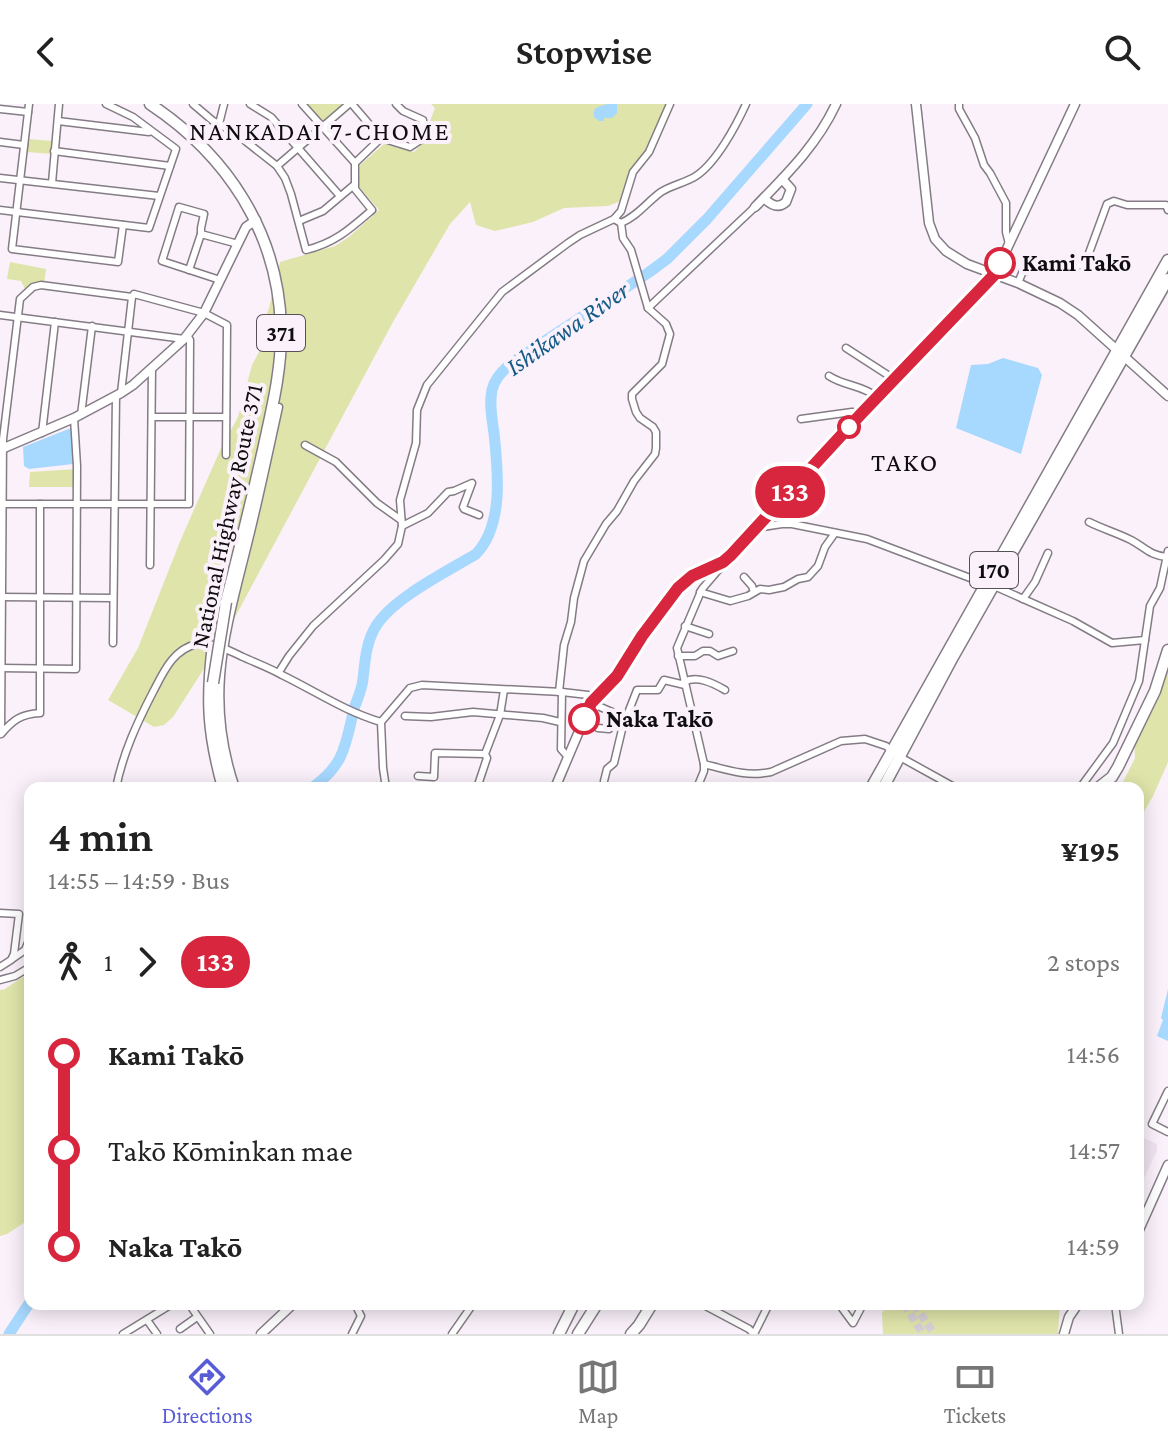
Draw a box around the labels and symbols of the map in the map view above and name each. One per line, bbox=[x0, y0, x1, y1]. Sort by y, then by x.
district label: NANKADAI 7-CHOME bbox=[189, 117, 451, 146]
marker: Kami Takō bbox=[985, 248, 1015, 278]
place label: Kami Takō bbox=[1022, 249, 1131, 276]
water label: Ishikawa River bbox=[500, 275, 635, 381]
road number: 371 bbox=[257, 315, 305, 351]
street label: National Highway Route 371 bbox=[185, 382, 268, 650]
unlabelled marker bbox=[838, 416, 860, 438]
district label: TAKO bbox=[871, 448, 939, 477]
line badge: 133 bbox=[744, 466, 836, 518]
road number: 170 bbox=[970, 552, 1018, 588]
marker: Naka Takō bbox=[569, 704, 599, 734]
place label: Naka Takō bbox=[606, 705, 713, 732]

